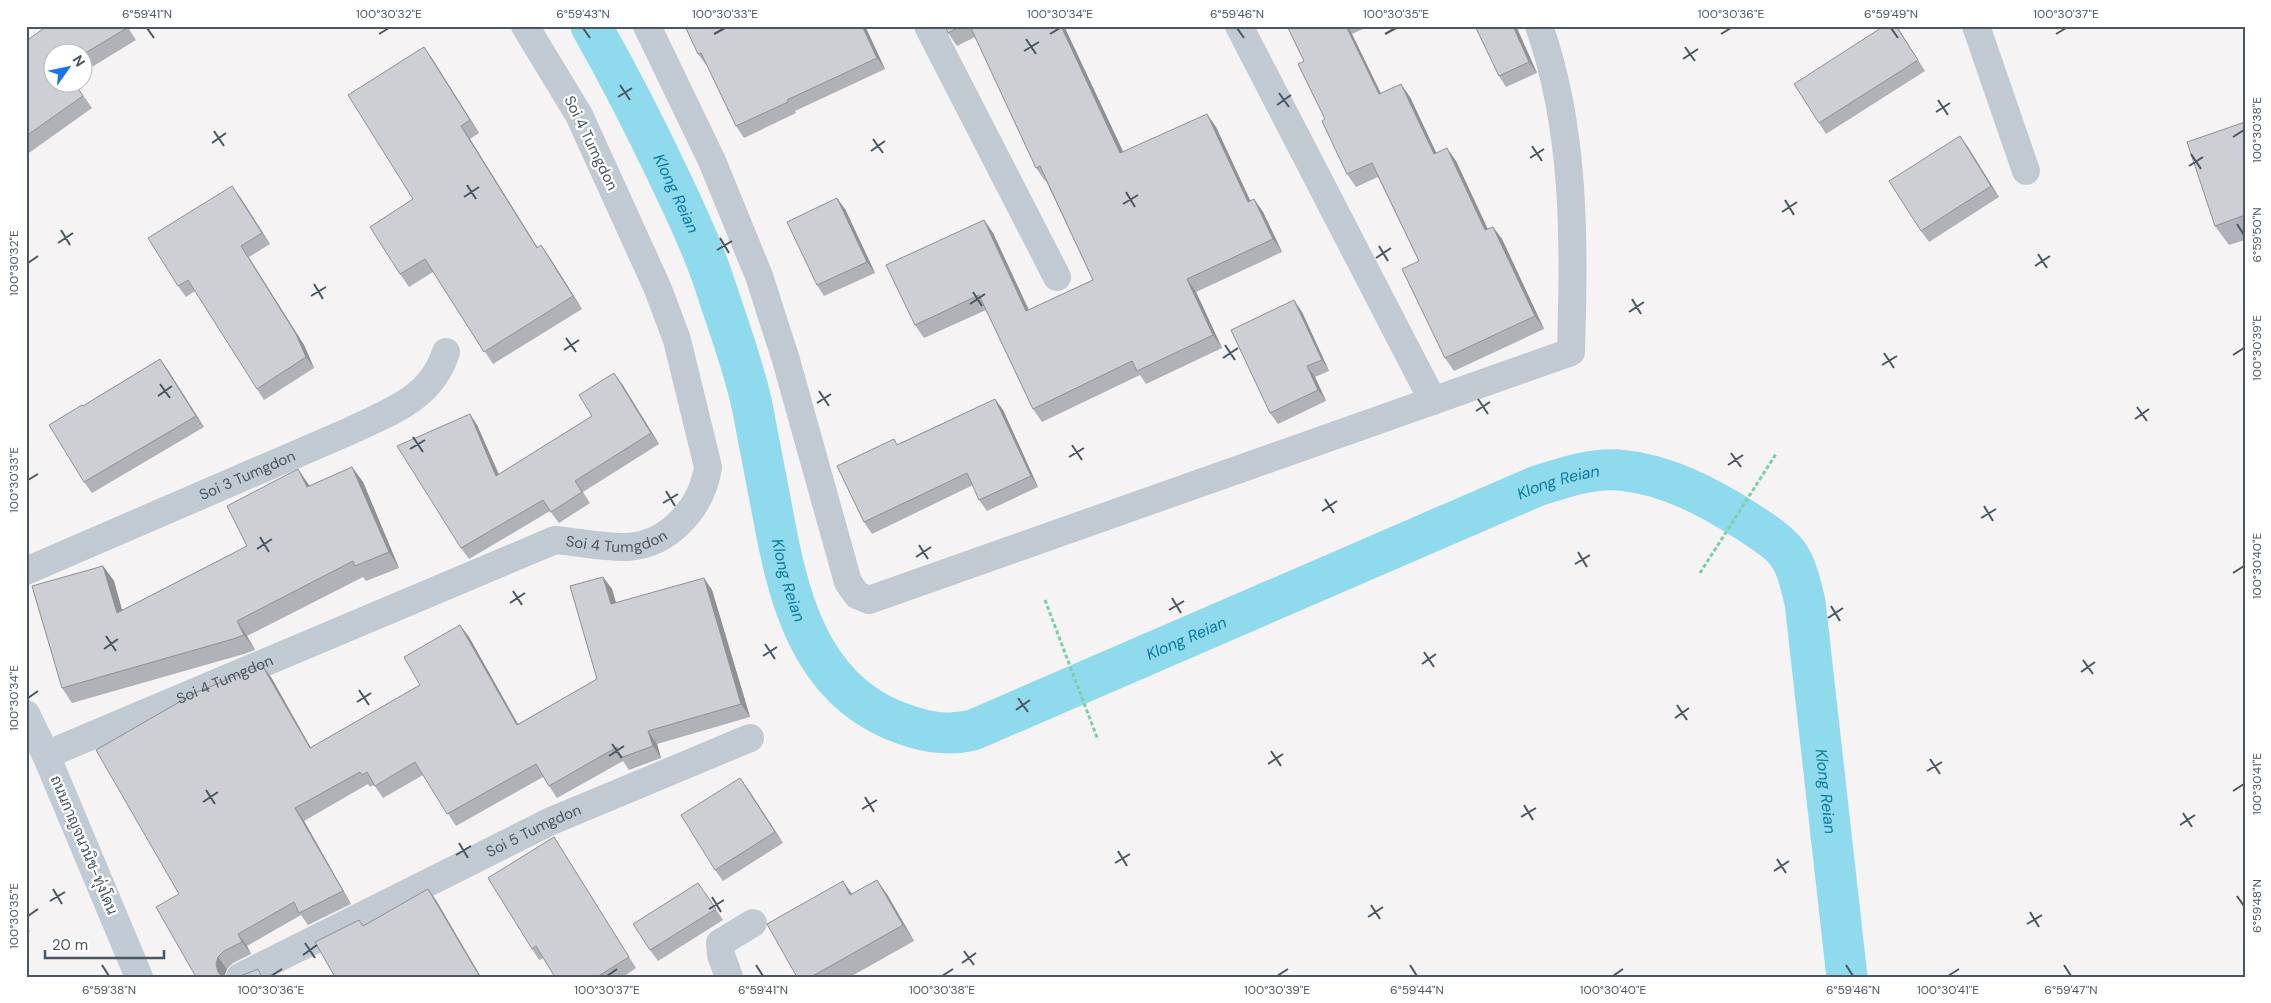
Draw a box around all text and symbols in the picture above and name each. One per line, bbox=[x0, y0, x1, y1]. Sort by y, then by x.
text: 6°59'41"N bbox=[122, 6, 172, 22]
text: 100°30'32"E bbox=[356, 6, 422, 22]
text: 6°59'43"N bbox=[556, 6, 610, 22]
text: 100°30'33"E bbox=[692, 6, 758, 22]
text: 100°30'34"E bbox=[1027, 6, 1093, 22]
text: 6°59'46"N bbox=[1210, 6, 1264, 22]
text: 100°30'35"E bbox=[1363, 6, 1429, 22]
text: 100°30'36"E bbox=[1698, 6, 1764, 22]
text: 6°59'49"N bbox=[1864, 6, 1918, 22]
text: 100°30'37"E bbox=[2033, 6, 2099, 22]
north arrow bbox=[42, 42, 92, 92]
text: N bbox=[69, 52, 89, 70]
street label: Soi 4 Tumgdon bbox=[559, 92, 623, 194]
text: 100°30'38"E bbox=[2249, 97, 2265, 163]
water label: Klong Reian bbox=[649, 150, 704, 236]
text: 6°59'50"N bbox=[2249, 207, 2265, 263]
text: 100°30'32"E bbox=[6, 230, 22, 296]
text: 100°30'39"E bbox=[2249, 315, 2265, 381]
street label: Soi 3 Tumgdon bbox=[196, 446, 298, 505]
text: 100°30'33"E bbox=[6, 447, 22, 513]
water label: Klong Reian bbox=[1513, 460, 1601, 504]
street label: Soi 4 Tumgdon bbox=[565, 525, 671, 557]
text: 100°30'40"E bbox=[2249, 532, 2265, 599]
water label: Klong Reian bbox=[767, 537, 811, 625]
water label: Klong Reian bbox=[1143, 611, 1229, 664]
street label: Soi 4 Tumgdon bbox=[173, 650, 276, 709]
text: 100°30'34"E bbox=[6, 665, 22, 731]
water label: Klong Reian bbox=[1811, 748, 1841, 835]
text: 100°30'41"E bbox=[2249, 753, 2265, 815]
street label: ถนนกาญจนวนิช-ทุ่งโดน bbox=[45, 772, 122, 918]
street label: Soi 5 Tumgdon bbox=[483, 800, 584, 862]
text: 6°59'48"N bbox=[2249, 879, 2265, 933]
text: 100°30'35"E bbox=[6, 883, 22, 949]
scale bar bbox=[45, 928, 164, 960]
text: 20 m bbox=[52, 935, 88, 955]
text: 6°59'38"N bbox=[82, 982, 136, 998]
text: 100°30'36"E bbox=[238, 982, 304, 998]
text: 100°30'37"E bbox=[574, 982, 640, 998]
text: 6°59'41"N bbox=[738, 982, 788, 998]
text: 100°30'38"E bbox=[909, 982, 975, 998]
text: 100°30'39"E bbox=[1244, 982, 1310, 998]
text: 6°59'44"N bbox=[1390, 982, 1444, 998]
text: 100°30'40"E bbox=[1580, 982, 1647, 998]
text: 6°59'46"N bbox=[1826, 982, 1880, 998]
text: 100°30'41"E bbox=[1917, 982, 1979, 998]
text: 6°59'47"N bbox=[2044, 982, 2098, 998]

